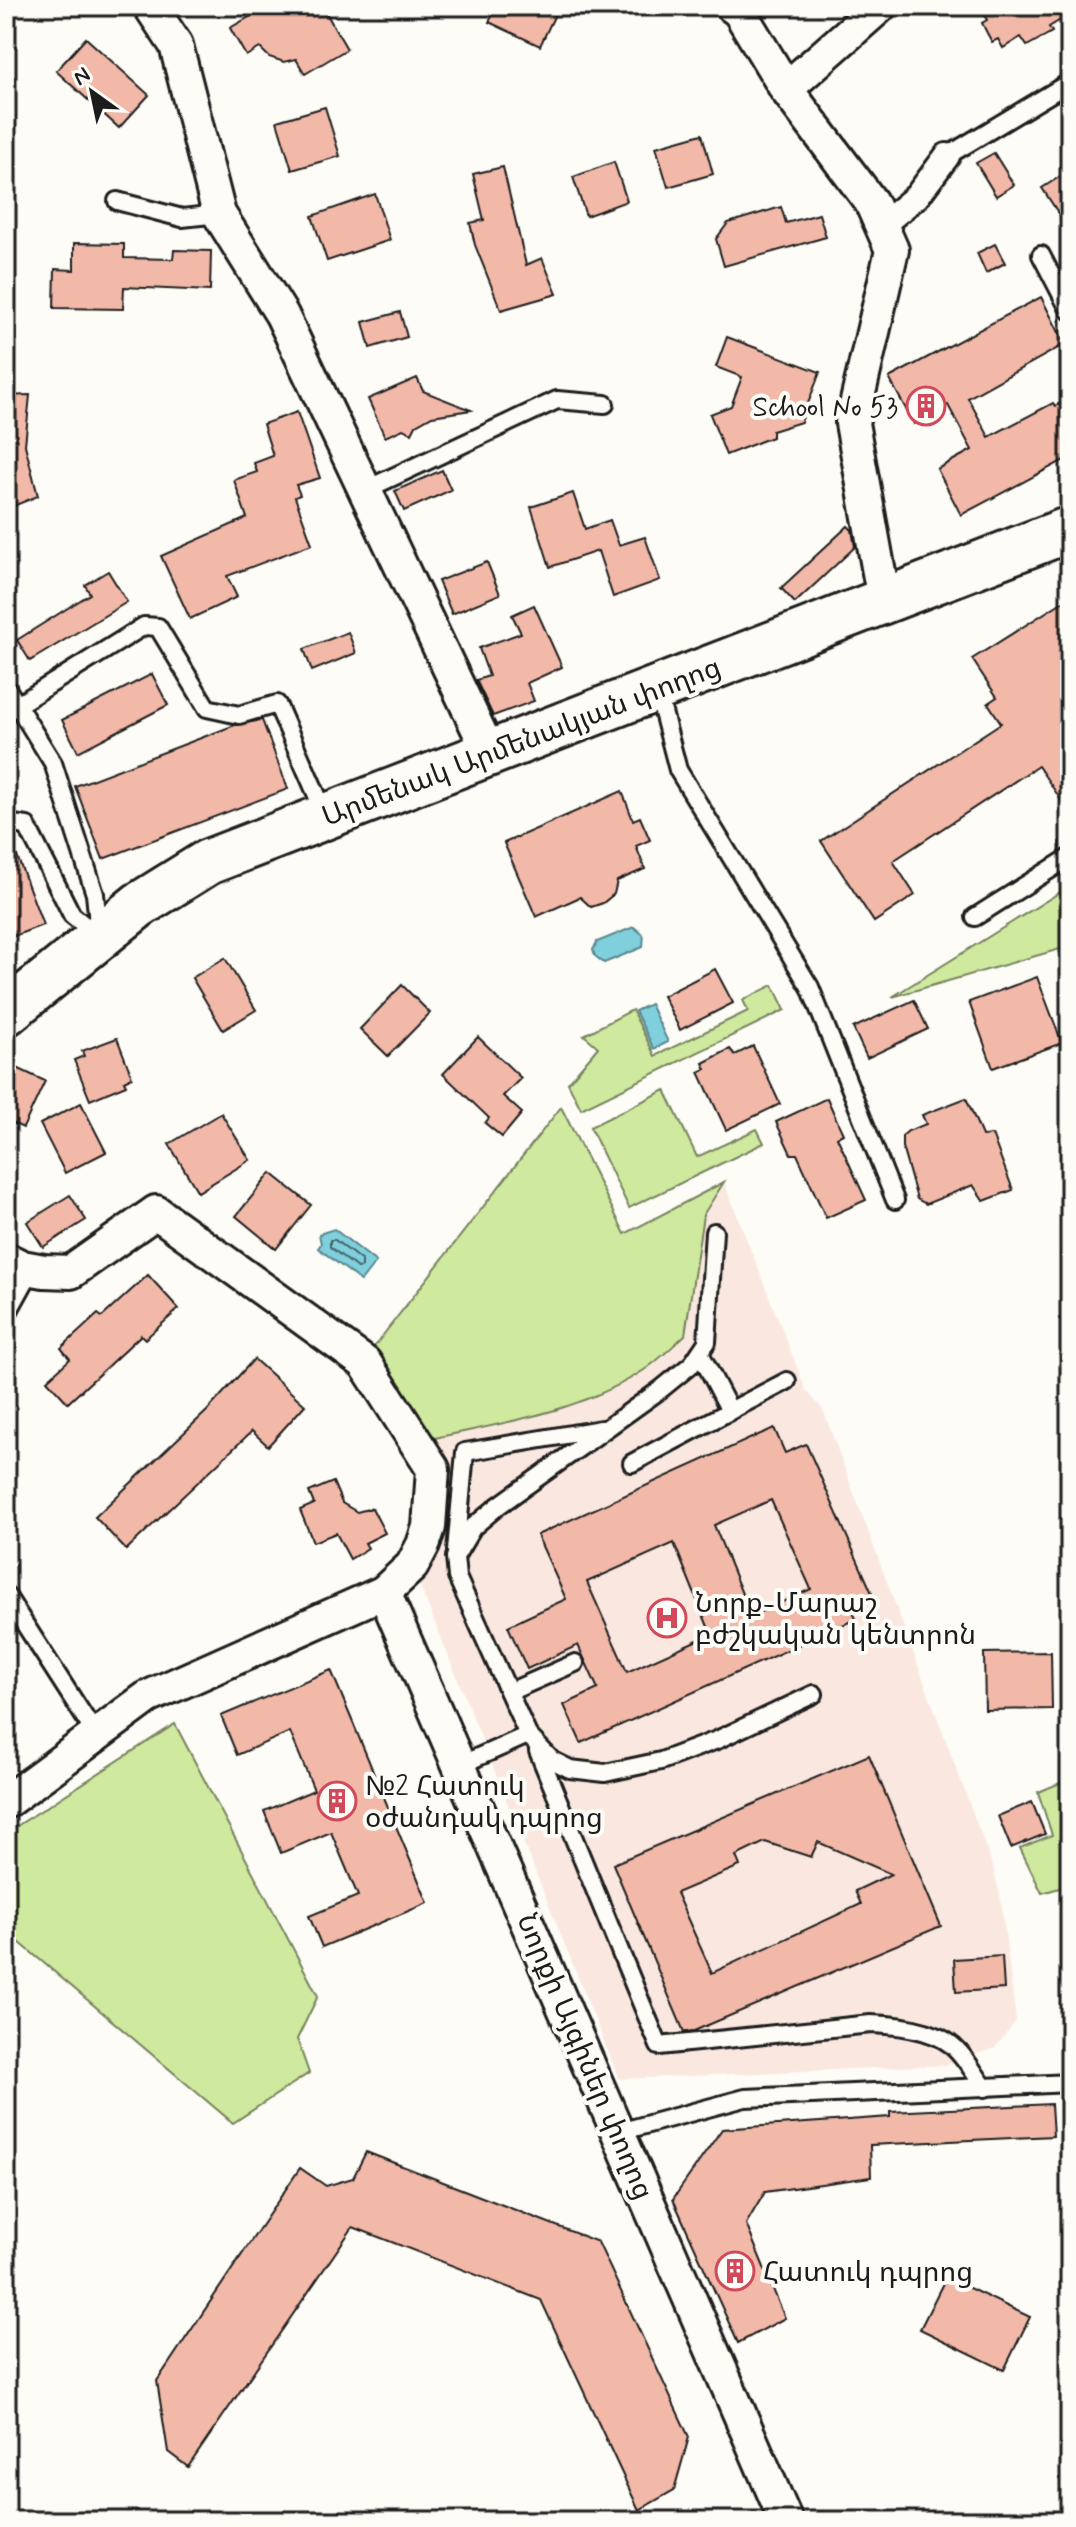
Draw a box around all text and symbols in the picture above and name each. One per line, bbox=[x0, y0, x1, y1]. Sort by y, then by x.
north arrow bbox=[52, 52, 132, 132]
text: N bbox=[68, 61, 96, 93]
building icon: School No 53 bbox=[905, 385, 947, 427]
place label: School No 53 bbox=[752, 390, 898, 427]
street label: Արմենակ Արմենակյան փողոց bbox=[317, 650, 726, 837]
place label: Նորք-Մարաշ բժշկական կենտրոն bbox=[695, 1586, 976, 1655]
hospital icon: Նորք-Մարաշ բժշկական կենտրոն bbox=[646, 1597, 688, 1639]
place label: №2 Հատուկ օժանդակ դպրոց bbox=[365, 1769, 603, 1838]
building icon: №2 Հատուկ օժանդակ դպրոց bbox=[316, 1780, 358, 1822]
street label: Նորքի Այգիներ փողոց bbox=[507, 1908, 661, 2206]
building icon: Հատուկ դպրոց bbox=[714, 2250, 756, 2292]
place label: Հատուկ դպրոց bbox=[763, 2255, 973, 2292]

